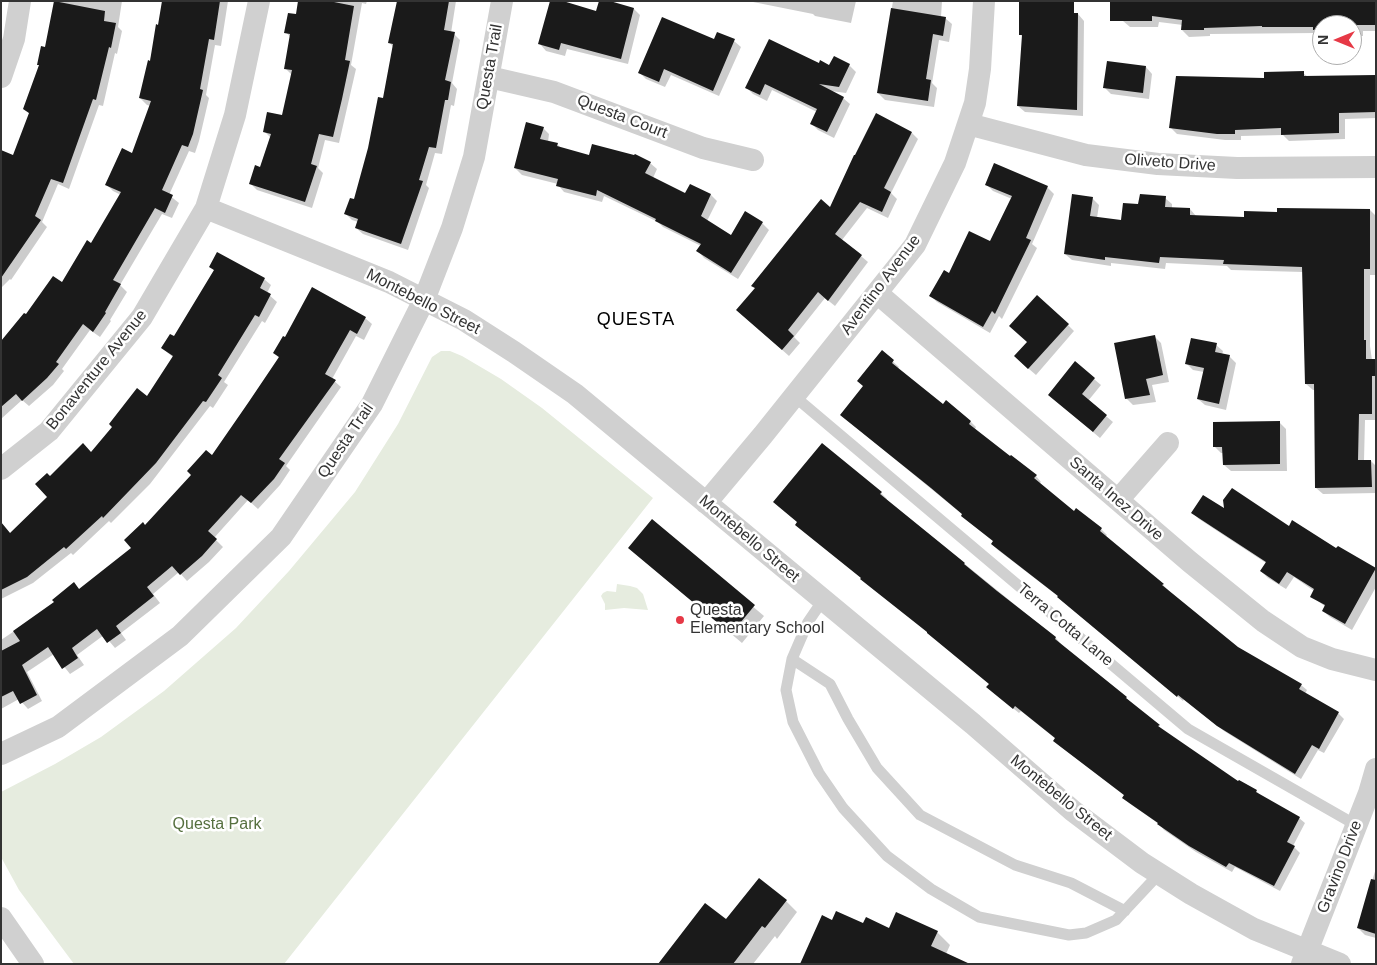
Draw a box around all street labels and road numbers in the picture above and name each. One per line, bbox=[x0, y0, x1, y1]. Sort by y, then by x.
street label: Questa Trail bbox=[473, 23, 507, 111]
street label: Questa Court bbox=[574, 91, 670, 143]
street label: Oliveto Drive bbox=[1124, 150, 1216, 176]
street label: Aventino Avenue bbox=[837, 231, 925, 339]
street label: Montebello Street bbox=[363, 265, 483, 339]
street label: Bonaventure Avenue bbox=[43, 306, 151, 434]
street label: Questa Trail bbox=[314, 400, 378, 482]
street label: Santa Inez Drive bbox=[1065, 453, 1167, 545]
street label: Montebello Street bbox=[695, 491, 803, 587]
street label: Terra Cotta Lane bbox=[1013, 579, 1117, 671]
street label: Montebello Street bbox=[1006, 751, 1116, 845]
street label: Gravino Drive bbox=[1314, 818, 1366, 916]

